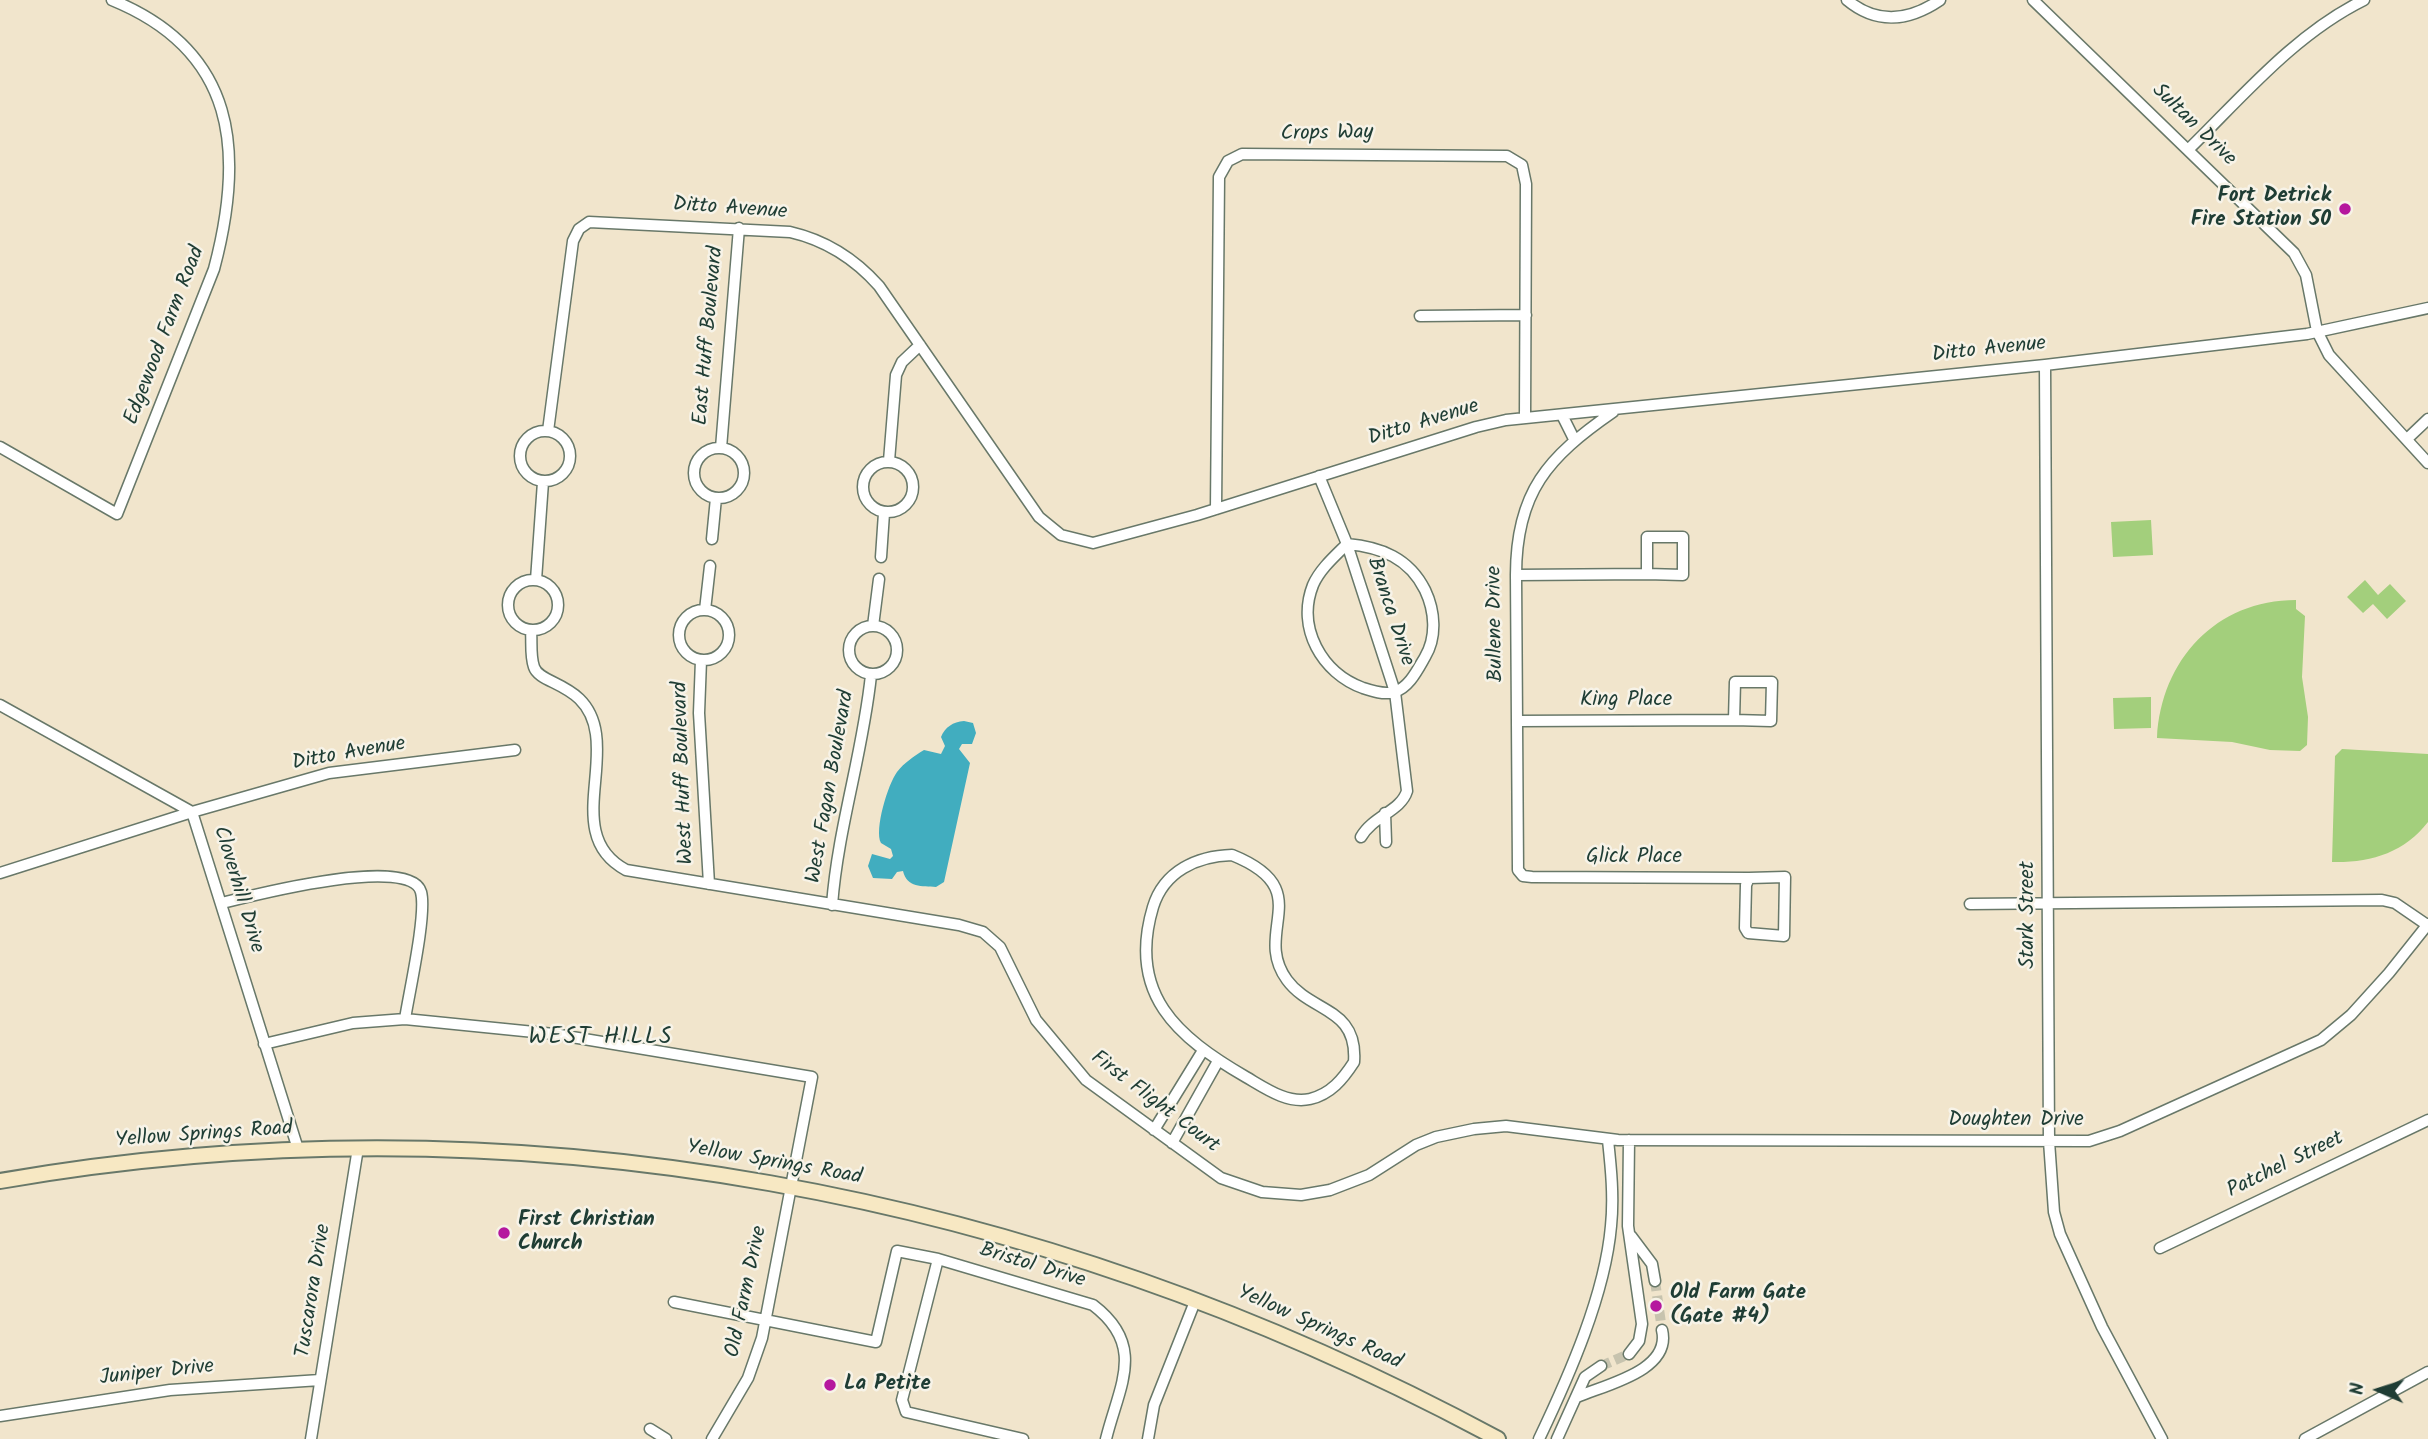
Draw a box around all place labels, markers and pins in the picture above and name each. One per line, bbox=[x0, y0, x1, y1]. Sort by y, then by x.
place label: Fort Detrick Fire Station 50 bbox=[2191, 184, 2331, 234]
marker: Fort Detrick Fire Station 50 bbox=[2337, 201, 2353, 217]
place label: First Christian Church bbox=[518, 1208, 655, 1258]
marker: First Christian Church bbox=[496, 1225, 512, 1241]
place label: Old Farm Gate (Gate #4) bbox=[1670, 1281, 1806, 1331]
marker: Old Farm Gate (Gate #4) bbox=[1648, 1298, 1664, 1314]
place label: La Petite bbox=[844, 1372, 931, 1398]
marker: La Petite bbox=[822, 1377, 838, 1393]

